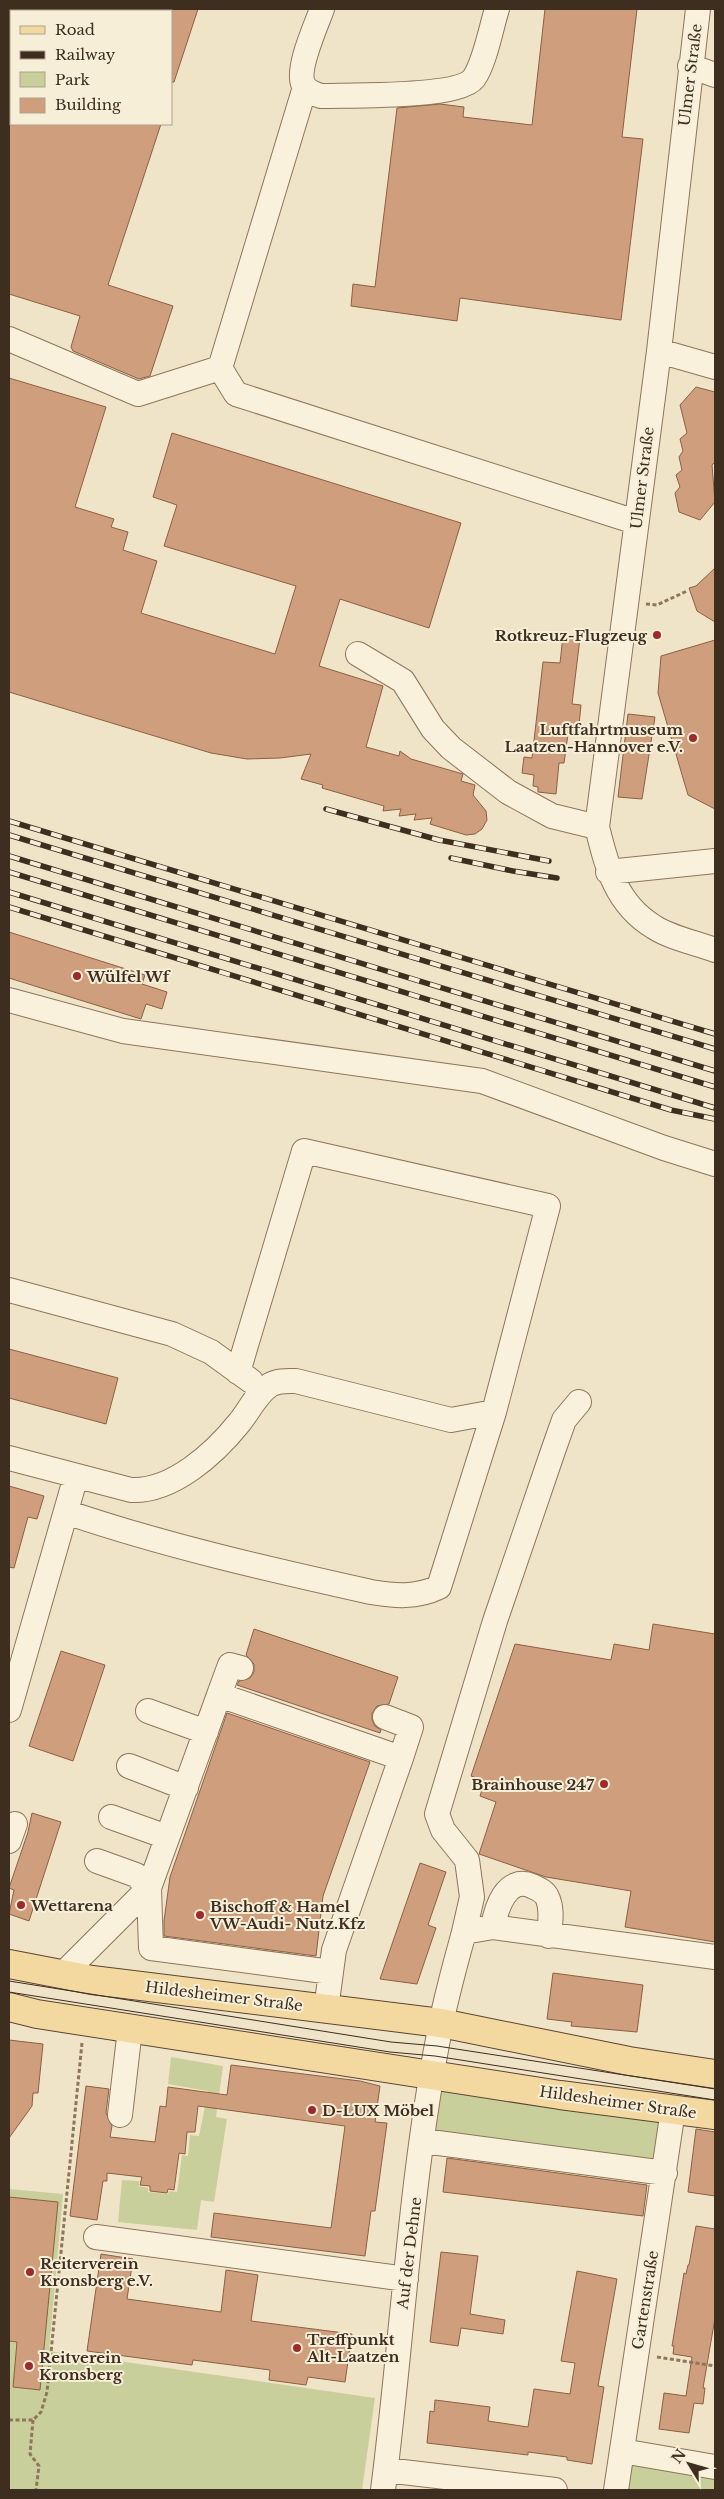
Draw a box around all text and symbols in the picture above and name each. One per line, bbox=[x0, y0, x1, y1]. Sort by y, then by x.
legend bbox=[10, 10, 172, 125]
text: Road bbox=[55, 20, 95, 39]
street label: Ulmer Straße bbox=[674, 23, 706, 127]
text: Railway bbox=[55, 45, 116, 64]
text: Park bbox=[55, 70, 91, 89]
text: Building bbox=[55, 95, 122, 114]
street label: Ulmer Straße bbox=[626, 426, 658, 530]
place label: Rotkreuz-Flugzeug bbox=[495, 626, 648, 645]
marker: Rotkreuz-Flugzeug bbox=[651, 629, 663, 641]
place label: Luftfahrtmuseum Laatzen-Hannover e.V. bbox=[505, 720, 683, 756]
marker: Luftfahrtmuseum Laatzen-Hannover e.V. bbox=[687, 732, 699, 744]
place label: Wülfel Wf bbox=[86, 967, 172, 986]
marker: Wülfel Wf bbox=[71, 970, 83, 982]
place label: Brainhouse 247 bbox=[471, 1775, 594, 1794]
marker: Brainhouse 247 bbox=[598, 1778, 610, 1790]
place label: Wettarena bbox=[30, 1896, 113, 1915]
place label: Bischoff & Hamel VW-Audi- Nutz.Kfz bbox=[209, 1897, 365, 1933]
marker: Wettarena bbox=[15, 1899, 27, 1911]
marker: Bischoff & Hamel VW-Audi- Nutz.Kfz bbox=[194, 1909, 206, 1921]
street label: Hildesheimer Straße bbox=[144, 1977, 304, 2015]
street label: Hildesheimer Straße bbox=[538, 2082, 698, 2122]
place label: D-LUX Möbel bbox=[322, 2101, 435, 2120]
marker: D-LUX Möbel bbox=[306, 2104, 318, 2116]
street label: Auf der Dehne bbox=[393, 2196, 425, 2311]
street label: Gartenstraße bbox=[628, 2249, 662, 2351]
place label: Reiterverein Kronsberg e.V. bbox=[40, 2254, 153, 2290]
marker: Reiterverein Kronsberg e.V. bbox=[24, 2266, 36, 2278]
place label: Treffpunkt Alt-Laatzen bbox=[306, 2330, 399, 2366]
marker: Treffpunkt Alt-Laatzen bbox=[291, 2342, 303, 2354]
place label: Reitverein Kronsberg bbox=[39, 2348, 123, 2384]
marker: Reitverein Kronsberg bbox=[23, 2360, 35, 2372]
north arrow bbox=[664, 2439, 714, 2489]
text: N bbox=[667, 2446, 690, 2467]

